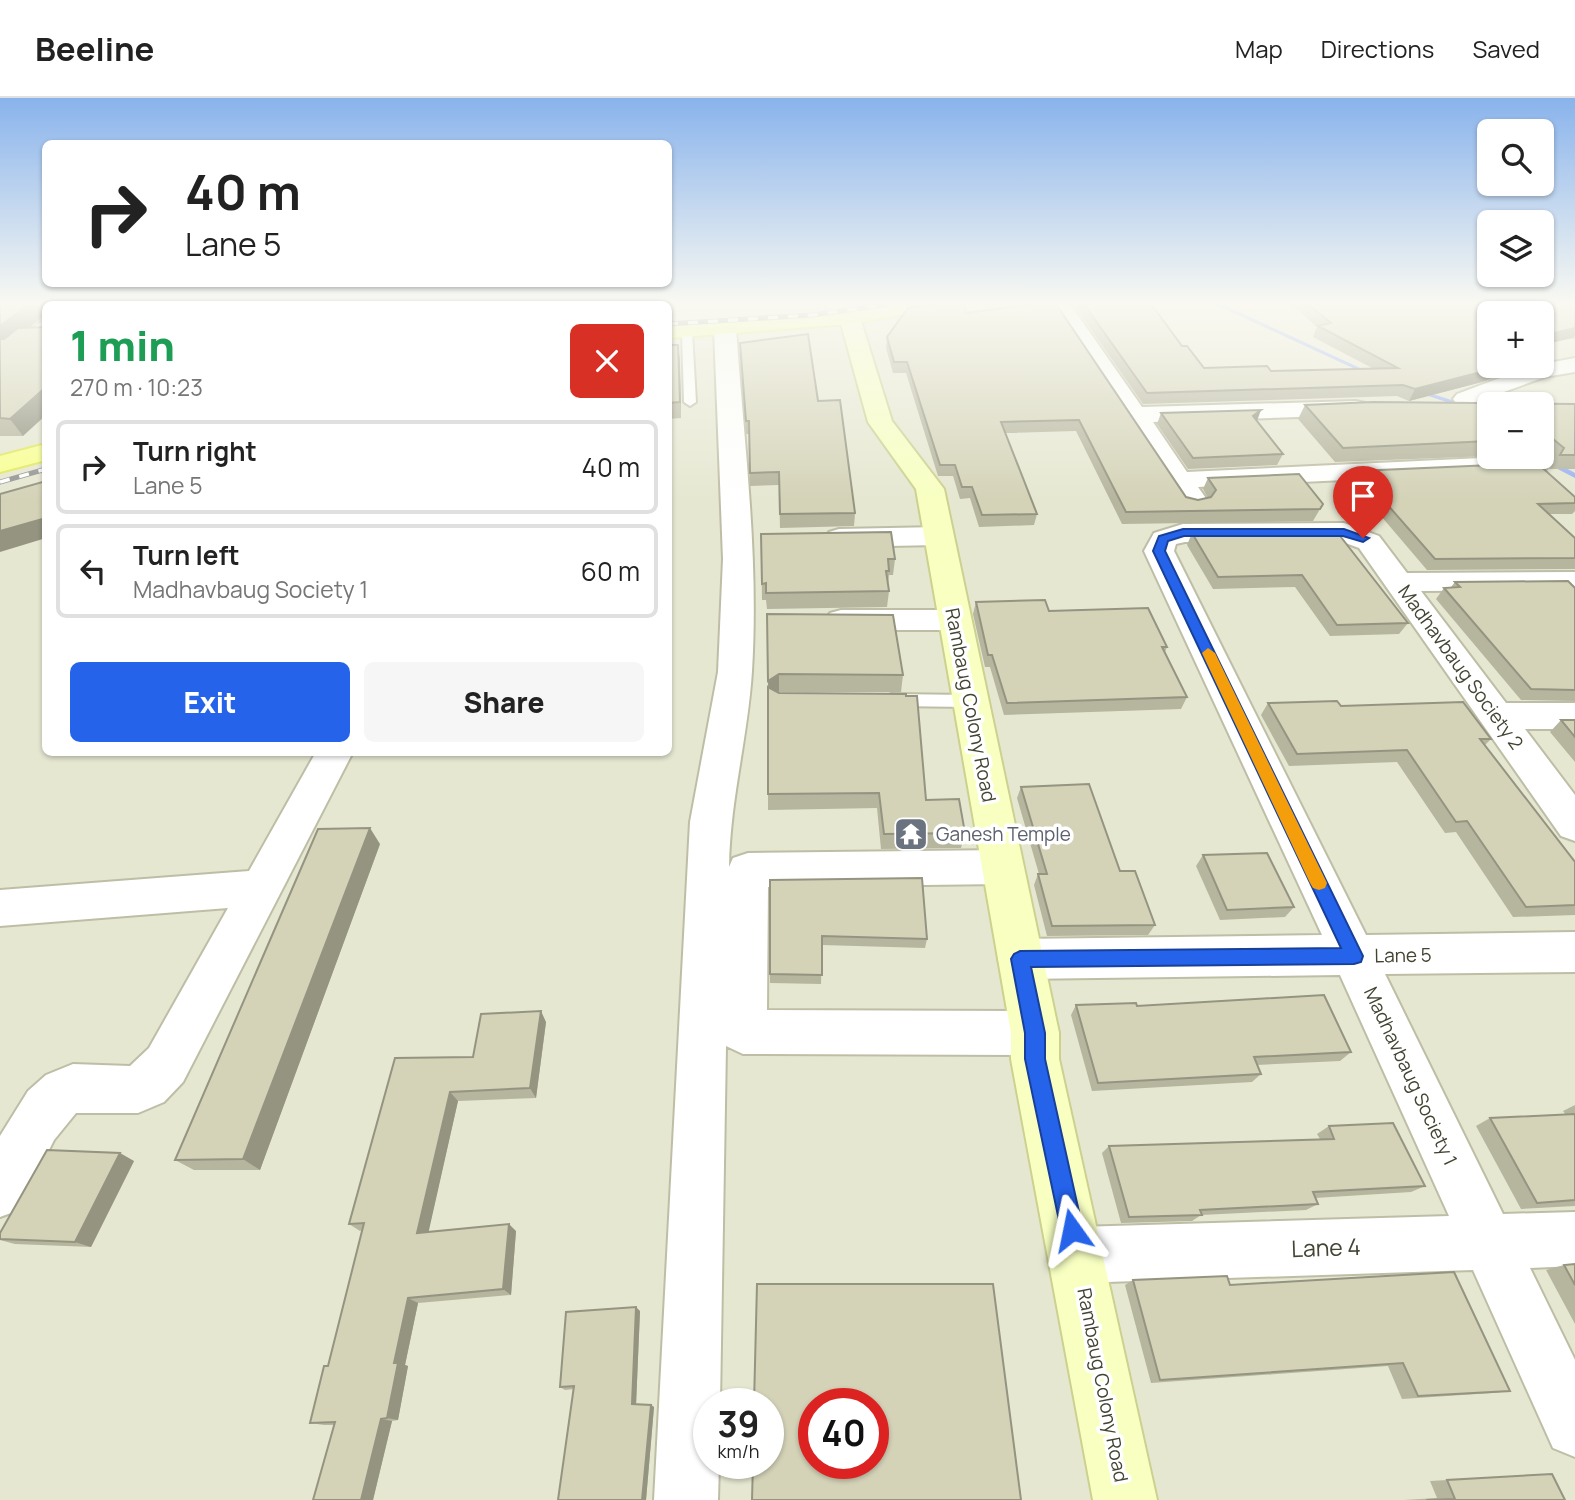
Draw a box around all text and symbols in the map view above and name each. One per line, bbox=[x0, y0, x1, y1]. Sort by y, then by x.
text: Beeline bbox=[35, 26, 154, 71]
text: Map bbox=[1235, 32, 1283, 65]
text: Directions bbox=[1321, 32, 1434, 65]
text: Saved bbox=[1472, 32, 1540, 65]
map controls bbox=[1477, 119, 1554, 469]
button: search bbox=[1477, 119, 1554, 196]
text: 40 m bbox=[185, 158, 301, 225]
icon: right bbox=[70, 168, 161, 259]
button: layers bbox=[1477, 210, 1554, 287]
text: Lane 5 bbox=[185, 222, 282, 266]
button: + bbox=[1477, 301, 1554, 378]
text: 1 min bbox=[70, 316, 175, 374]
button: close bbox=[570, 324, 644, 398]
text: 270 m · 10:23 bbox=[70, 371, 203, 403]
button: − bbox=[1477, 392, 1554, 469]
text: Turn right bbox=[133, 433, 257, 469]
icon: right bbox=[74, 448, 112, 486]
text: 40 m bbox=[582, 449, 640, 485]
pin bbox=[1333, 466, 1393, 538]
text: Lane 5 bbox=[133, 469, 202, 501]
icon: arrive bbox=[1344, 477, 1382, 515]
text: Turn left bbox=[133, 537, 240, 573]
icon: left bbox=[74, 552, 112, 590]
text: 60 m bbox=[581, 553, 640, 589]
text: Madhavbaug Society 1 bbox=[133, 573, 368, 605]
street label: Madhavbaug Society 2 bbox=[1392, 579, 1530, 755]
street label: Rambaug Colony Road bbox=[939, 606, 1003, 804]
button: Exit bbox=[70, 662, 350, 742]
button: Share bbox=[364, 662, 644, 742]
temple icon: Ganesh Temple bbox=[892, 815, 930, 853]
place label: Ganesh Temple bbox=[936, 821, 1071, 847]
street label: Lane 5 bbox=[1374, 942, 1432, 968]
street label: Madhavbaug Society 1 bbox=[1358, 982, 1464, 1170]
position arrow bbox=[1035, 1193, 1109, 1267]
street label: Lane 4 bbox=[1291, 1230, 1361, 1264]
street label: Rambaug Colony Road bbox=[1071, 1286, 1135, 1484]
speed limit sign: 40 bbox=[798, 1388, 889, 1479]
text: 39 bbox=[717, 1400, 760, 1448]
text: km/h bbox=[718, 1439, 759, 1463]

